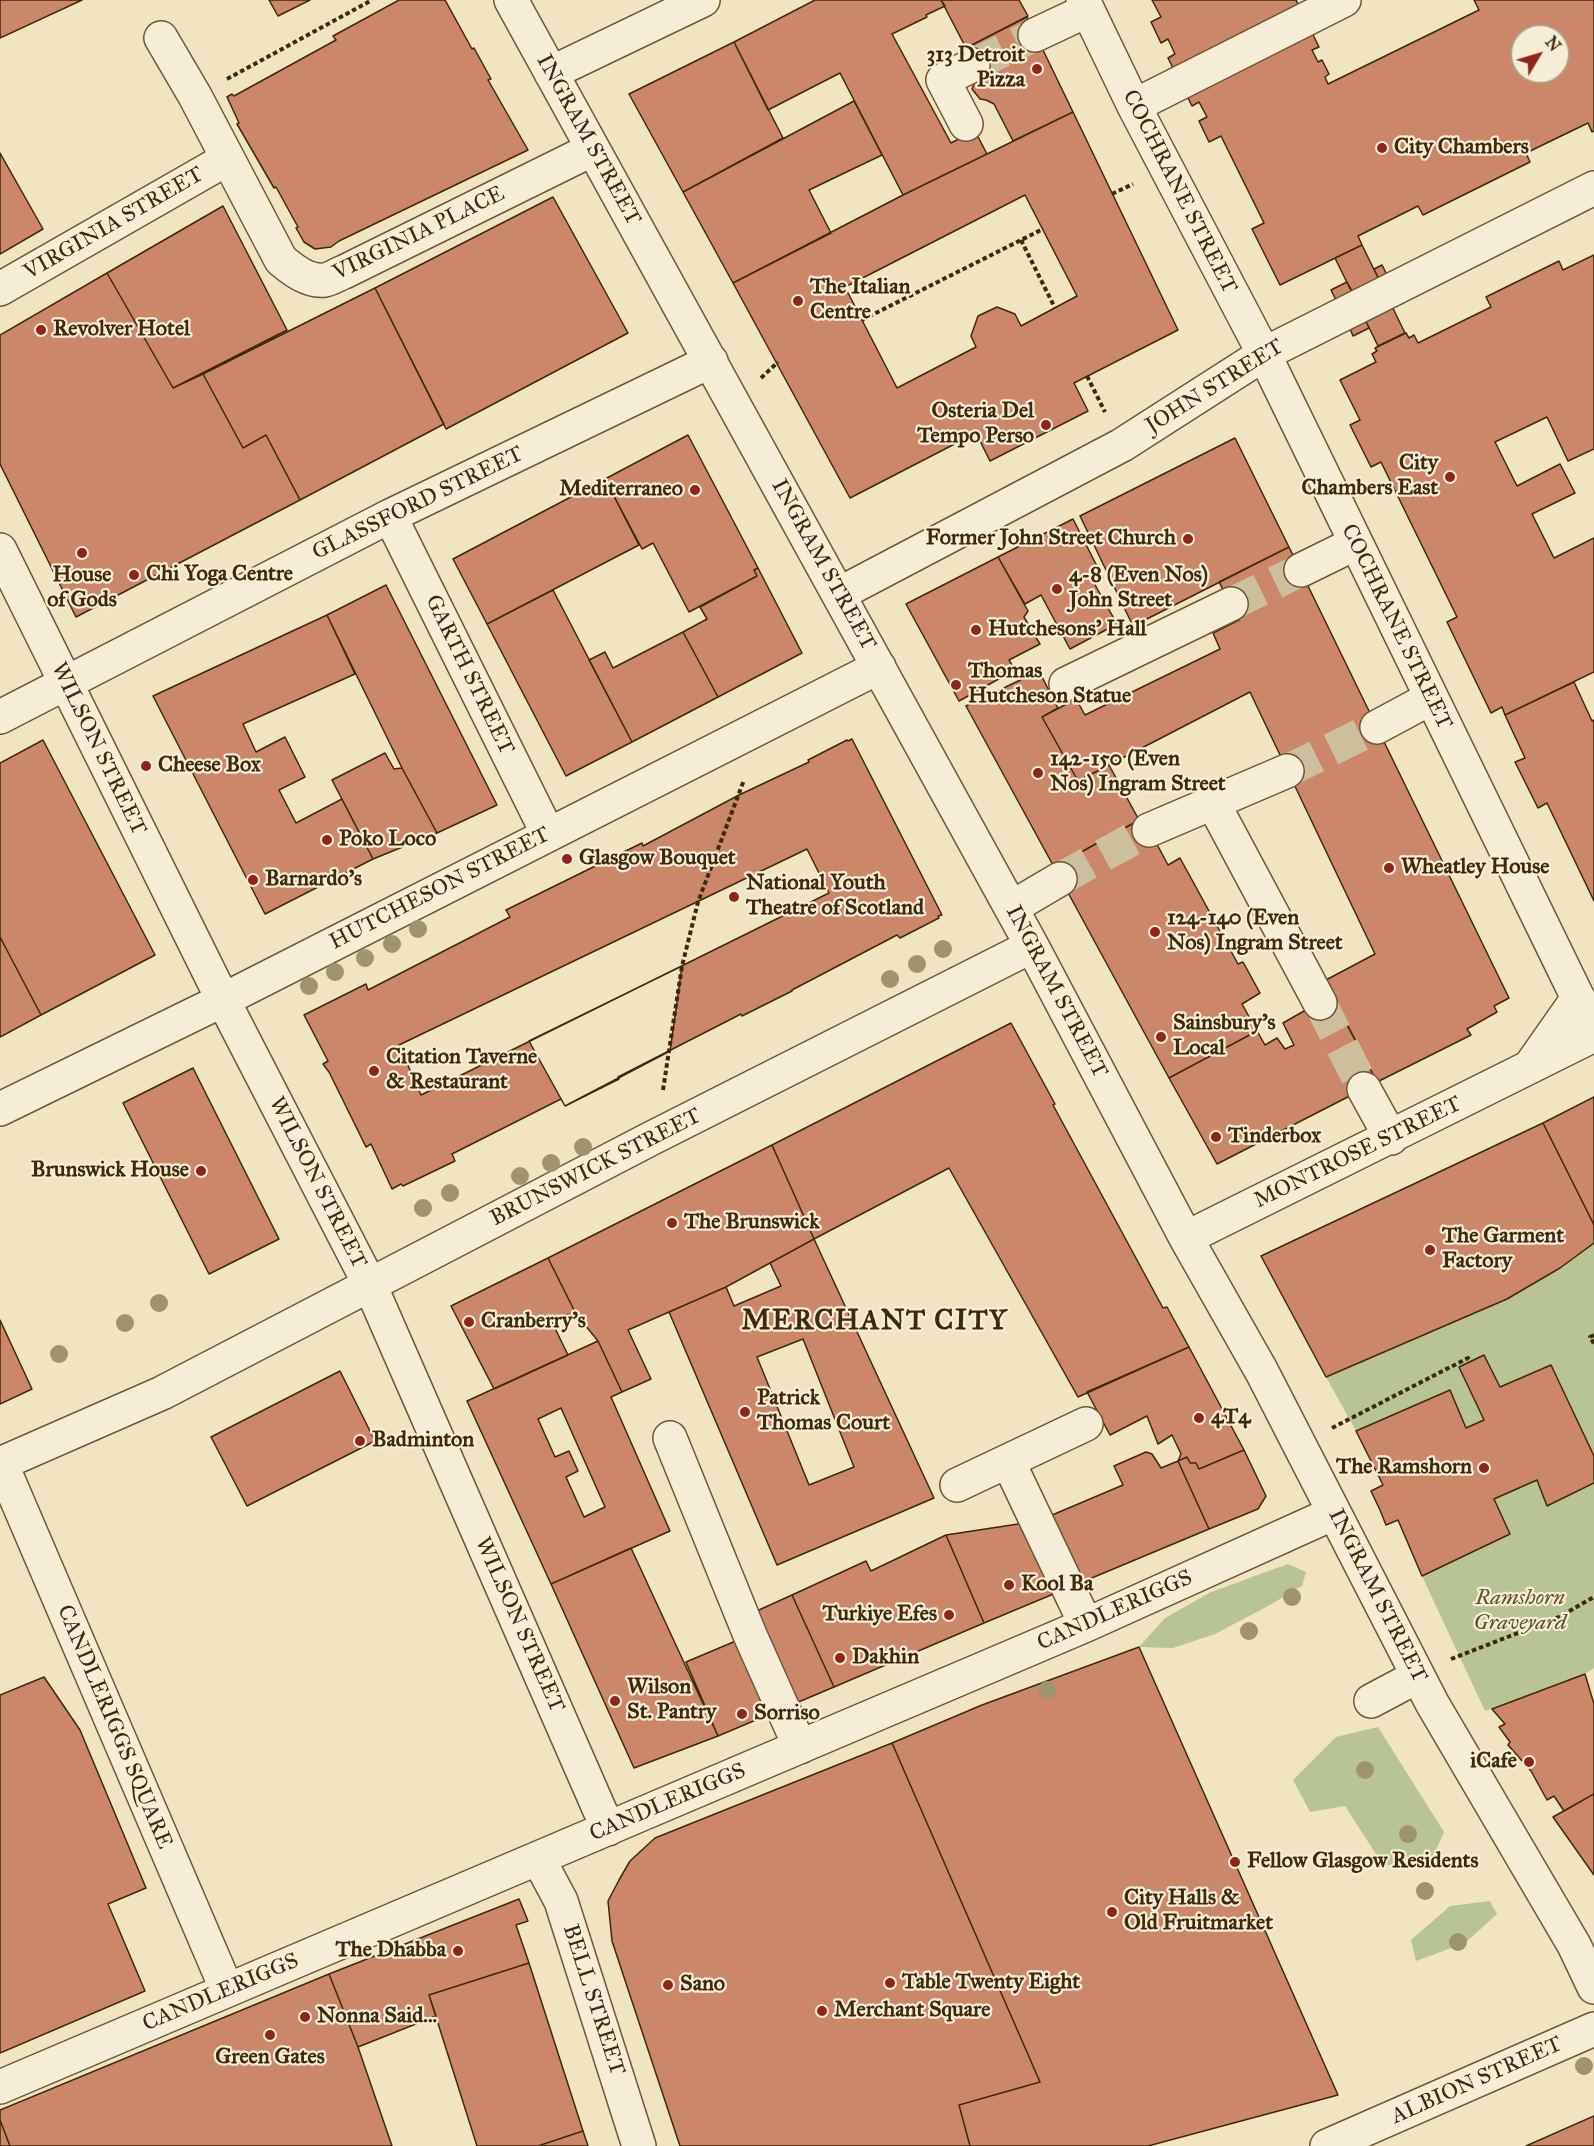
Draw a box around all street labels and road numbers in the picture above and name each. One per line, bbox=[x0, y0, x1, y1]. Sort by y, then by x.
street label: INGRAM STREET bbox=[530, 50, 646, 230]
street label: COCHRANE STREET bbox=[1116, 86, 1242, 298]
street label: VIRGINIA STREET bbox=[20, 162, 208, 286]
street label: VIRGINIA PLACE bbox=[329, 181, 509, 287]
street label: JOHN STREET bbox=[1141, 334, 1289, 440]
street label: GLASSFORD STREET bbox=[308, 441, 528, 567]
street label: INGRAM STREET bbox=[765, 475, 881, 655]
street label: COCHRANE STREET bbox=[1335, 520, 1457, 734]
street label: GARTH STREET bbox=[419, 591, 519, 759]
street label: WILSON STREET bbox=[45, 658, 151, 840]
street label: HUTCHESON STREET bbox=[325, 822, 555, 956]
street label: INGRAM STREET bbox=[999, 901, 1113, 1083]
street label: MONTROSE STREET bbox=[1250, 1091, 1466, 1215]
street label: WILSON STREET bbox=[262, 1093, 372, 1273]
street label: BRUNSWICK STREET bbox=[486, 1103, 706, 1233]
street label: INGRAM STREET bbox=[1322, 1505, 1432, 1687]
street label: WILSON STREET bbox=[469, 1533, 569, 1717]
street label: CANDLERIGGS bbox=[1033, 1565, 1197, 1657]
street label: CANDLERIGGS SQUARE bbox=[51, 1601, 177, 1853]
street label: CANDLERIGGS bbox=[586, 1758, 750, 1848]
street label: BELL STREET bbox=[556, 1921, 630, 2079]
street label: CANDLERIGGS bbox=[139, 1948, 303, 2038]
street label: ALBION STREET bbox=[1387, 2031, 1567, 2131]

